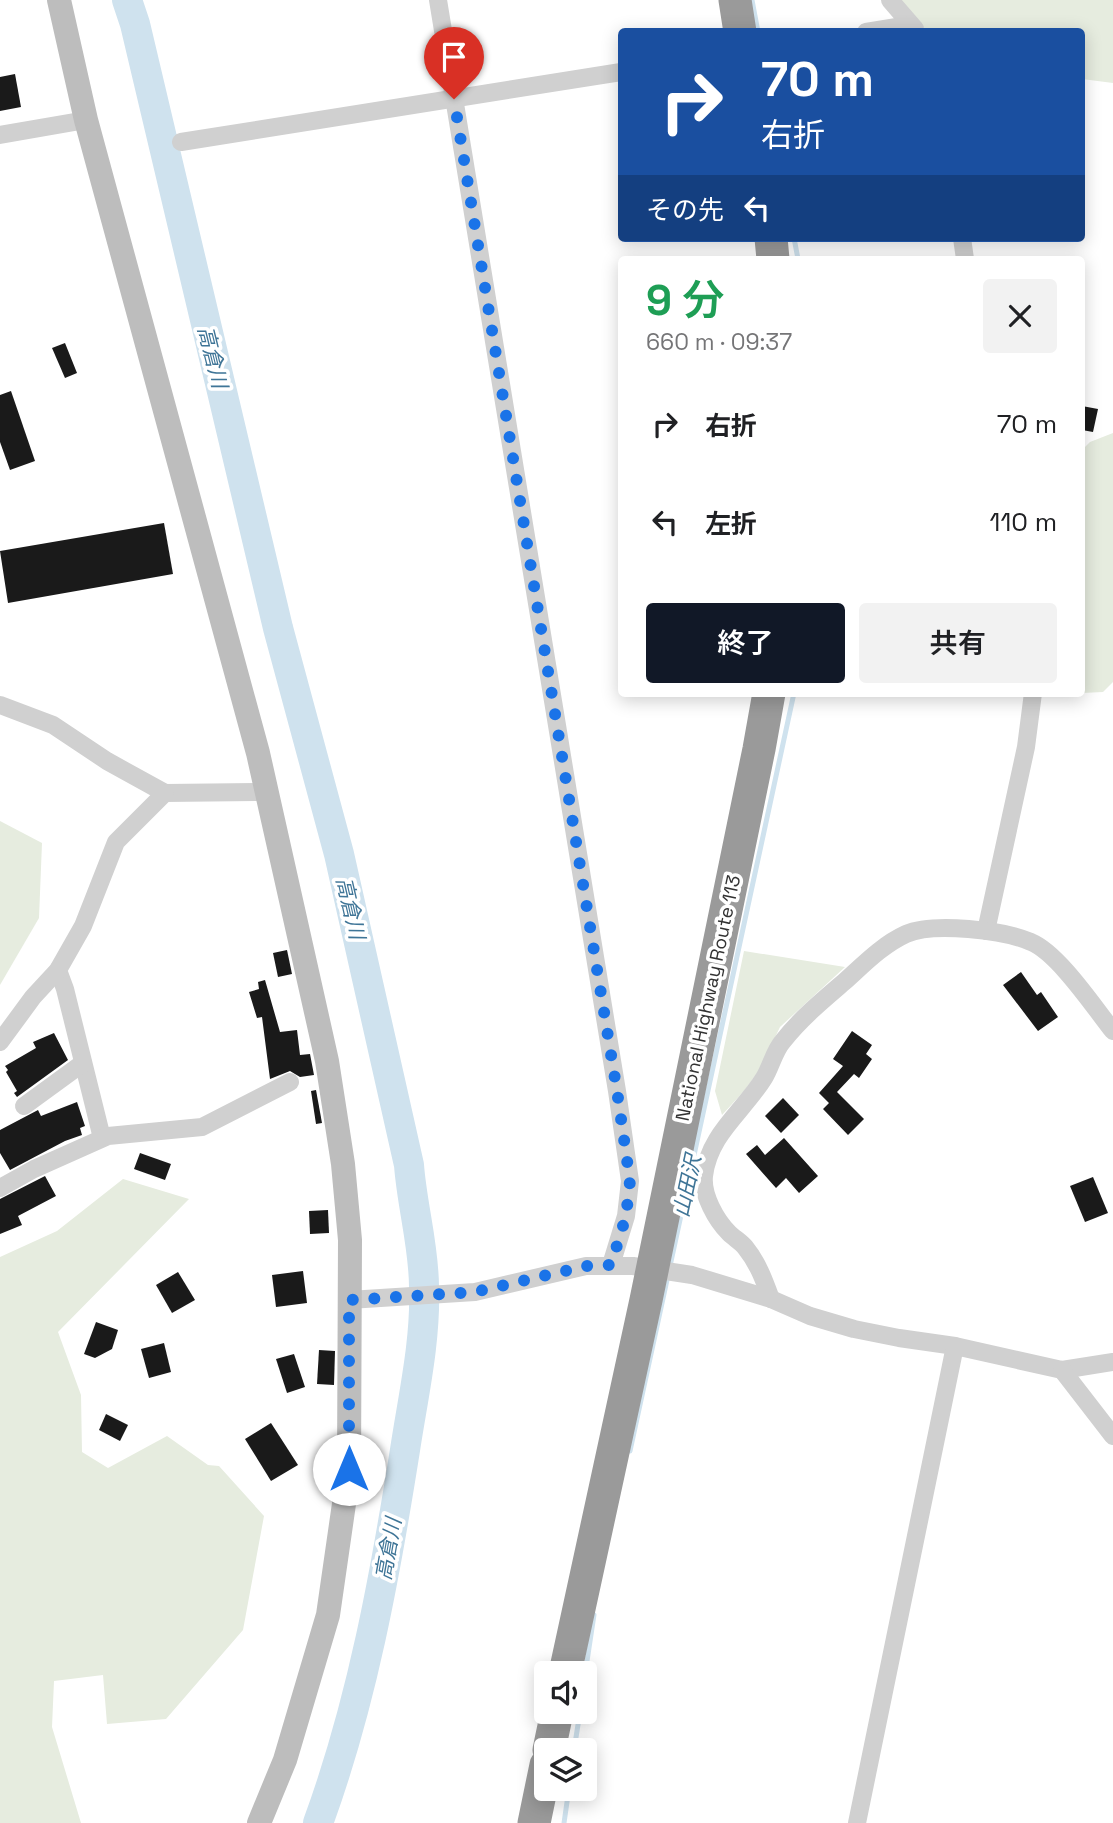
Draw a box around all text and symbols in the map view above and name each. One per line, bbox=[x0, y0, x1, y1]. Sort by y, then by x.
pin bbox=[424, 27, 484, 99]
icon: arrive bbox=[435, 38, 473, 76]
text: 70 m bbox=[761, 48, 874, 110]
icon: right bbox=[646, 56, 737, 147]
text: 右折 bbox=[761, 115, 825, 155]
icon: left bbox=[738, 189, 776, 227]
text: その先 bbox=[646, 193, 724, 227]
text: 9 分 bbox=[646, 274, 725, 327]
button: close bbox=[983, 279, 1057, 353]
water label: 高倉川 bbox=[192, 323, 234, 393]
text: 660 m · 09:37 bbox=[646, 327, 792, 357]
icon: right bbox=[646, 405, 684, 443]
text: 70 m bbox=[997, 407, 1057, 441]
text: 右折 bbox=[705, 409, 757, 443]
icon: left bbox=[646, 503, 684, 541]
text: 110 m bbox=[990, 505, 1057, 539]
text: 左折 bbox=[705, 507, 757, 541]
button: 終了 bbox=[646, 603, 845, 683]
button: 共有 bbox=[859, 603, 1057, 683]
street label: National Highway Route 113 bbox=[670, 873, 746, 1123]
water label: 高倉川 bbox=[331, 874, 372, 944]
water label: 山田沢 bbox=[667, 1149, 707, 1220]
position arrow bbox=[312, 1432, 386, 1506]
water label: 高倉川 bbox=[369, 1514, 407, 1582]
map controls bbox=[534, 1661, 597, 1801]
button: sound bbox=[534, 1661, 597, 1724]
button: layers bbox=[534, 1738, 597, 1801]

